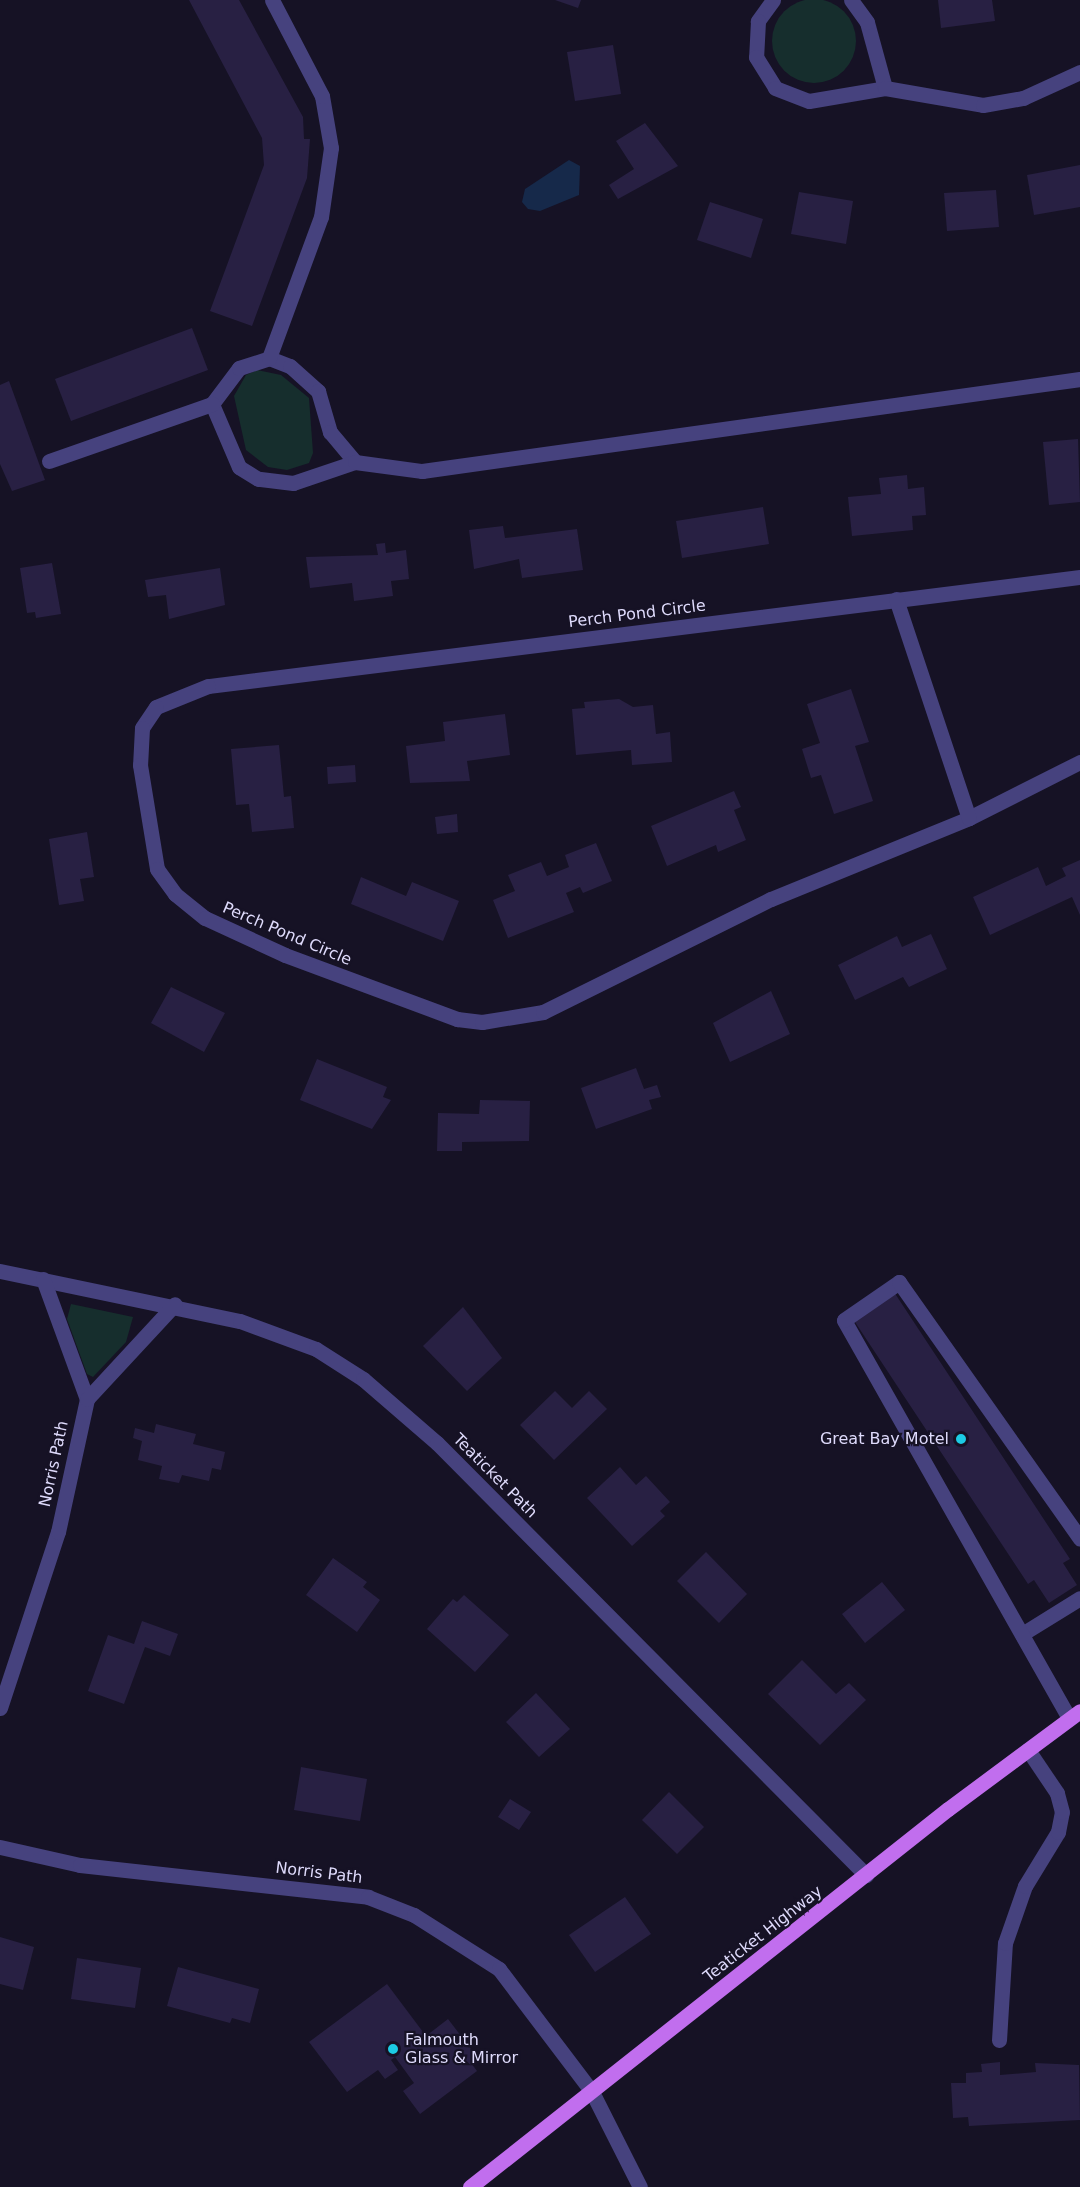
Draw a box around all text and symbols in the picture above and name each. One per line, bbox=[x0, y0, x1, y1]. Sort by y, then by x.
street label: Perch Pond Circle bbox=[567, 596, 707, 632]
street label: Perch Pond Circle bbox=[220, 898, 354, 970]
street label: Norris Path bbox=[35, 1419, 73, 1509]
place label: Great Bay Motel bbox=[820, 1429, 949, 1449]
street label: Teaticket Path bbox=[449, 1430, 541, 1522]
marker: Great Bay Motel bbox=[954, 1432, 968, 1446]
street label: Norris Path bbox=[274, 1858, 364, 1888]
street label: Teaticket Highway bbox=[700, 1882, 826, 1986]
place label: Falmouth Glass & Mirror bbox=[405, 2030, 518, 2068]
marker: Falmouth Glass & Mirror bbox=[386, 2042, 400, 2056]

